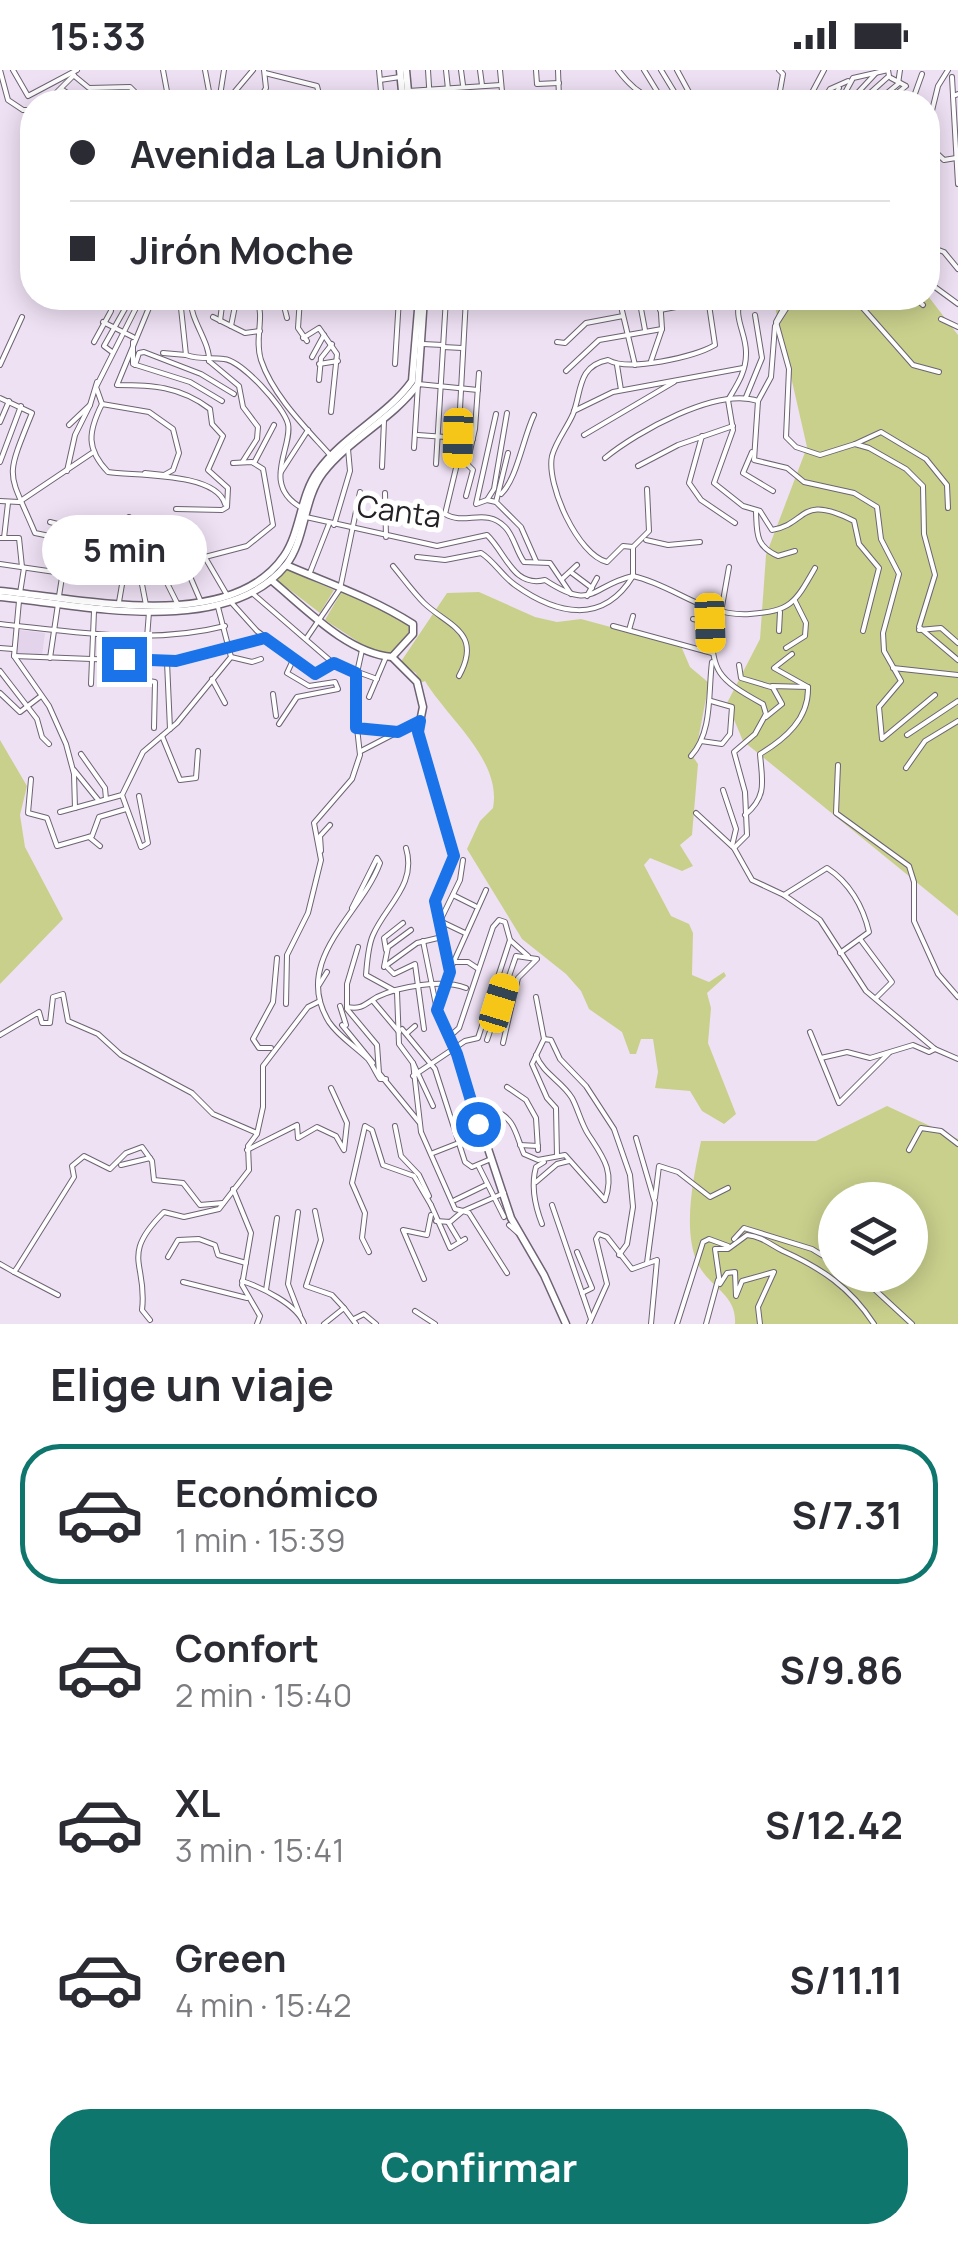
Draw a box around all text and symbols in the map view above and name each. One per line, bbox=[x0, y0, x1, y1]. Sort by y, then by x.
text: 15:33 bbox=[50, 9, 146, 61]
text: Avenida La Unión bbox=[130, 127, 443, 179]
text: Jirón Moche bbox=[130, 223, 354, 275]
car bbox=[442, 408, 474, 468]
street label: Canta bbox=[354, 484, 444, 537]
callout: 5 min bbox=[42, 514, 206, 584]
text: 5 min bbox=[83, 528, 166, 572]
car bbox=[694, 592, 726, 654]
route end bbox=[102, 637, 147, 682]
car bbox=[476, 970, 522, 1036]
route start bbox=[456, 1102, 501, 1147]
map controls bbox=[818, 1182, 928, 1292]
button: layers bbox=[818, 1182, 928, 1292]
text: Elige un viaje bbox=[50, 1353, 334, 1415]
text: Económico bbox=[175, 1466, 379, 1518]
icon: car bbox=[55, 1469, 145, 1559]
text: S/7.31 bbox=[792, 1488, 903, 1540]
text: 1 min · 15:39 bbox=[175, 1518, 346, 1562]
text: Confort bbox=[175, 1621, 319, 1673]
icon: car bbox=[55, 1624, 145, 1714]
text: S/9.86 bbox=[780, 1643, 903, 1695]
text: 2 min · 15:40 bbox=[175, 1673, 352, 1717]
text: XL bbox=[175, 1776, 220, 1828]
icon: car bbox=[55, 1779, 145, 1869]
text: S/12.42 bbox=[765, 1798, 903, 1850]
text: 3 min · 15:41 bbox=[175, 1828, 345, 1872]
text: Green bbox=[175, 1931, 287, 1983]
icon: car bbox=[55, 1934, 145, 2024]
text: S/11.11 bbox=[790, 1953, 903, 2005]
text: 4 min · 15:42 bbox=[175, 1983, 352, 2027]
button: Confirmar bbox=[50, 2109, 908, 2224]

